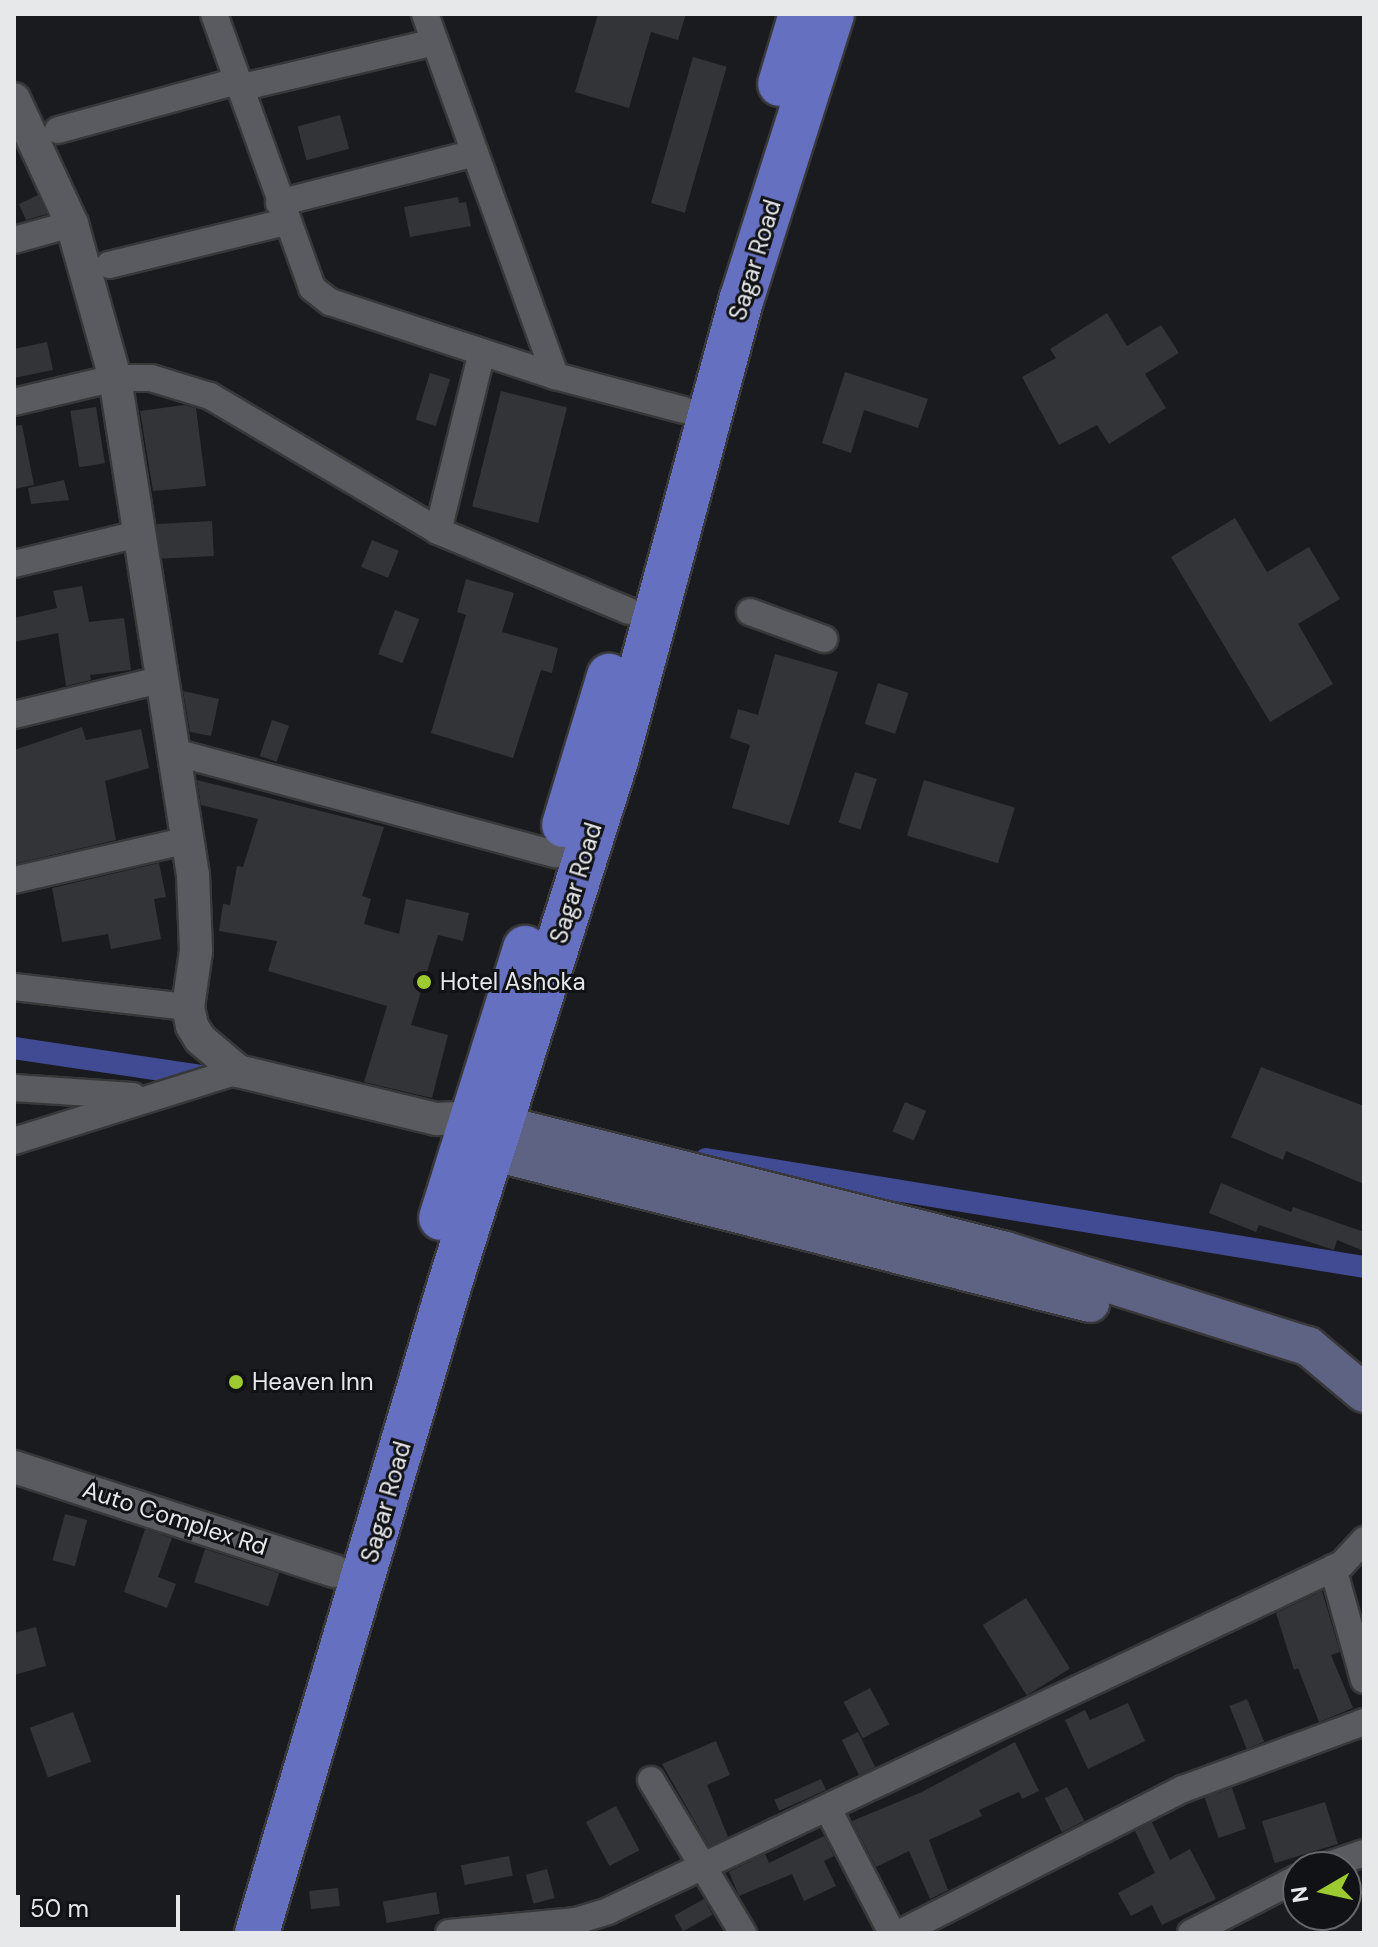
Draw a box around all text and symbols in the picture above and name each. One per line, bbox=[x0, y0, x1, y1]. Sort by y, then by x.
street label: Sagar Road bbox=[723, 196, 787, 324]
street label: Sagar Road bbox=[544, 819, 608, 947]
place label: Hotel Ashoka bbox=[440, 968, 586, 996]
marker: Hotel Ashoka bbox=[415, 973, 433, 991]
place label: Heaven Inn bbox=[252, 1368, 374, 1396]
marker: Heaven Inn bbox=[227, 1373, 245, 1391]
street label: Sagar Road bbox=[355, 1438, 417, 1566]
street label: Auto Complex Rd bbox=[79, 1475, 271, 1561]
north arrow bbox=[1282, 1851, 1362, 1931]
scale bar bbox=[20, 1879, 184, 1929]
text: N bbox=[1284, 1884, 1315, 1905]
text: 50 m bbox=[30, 1893, 89, 1924]

